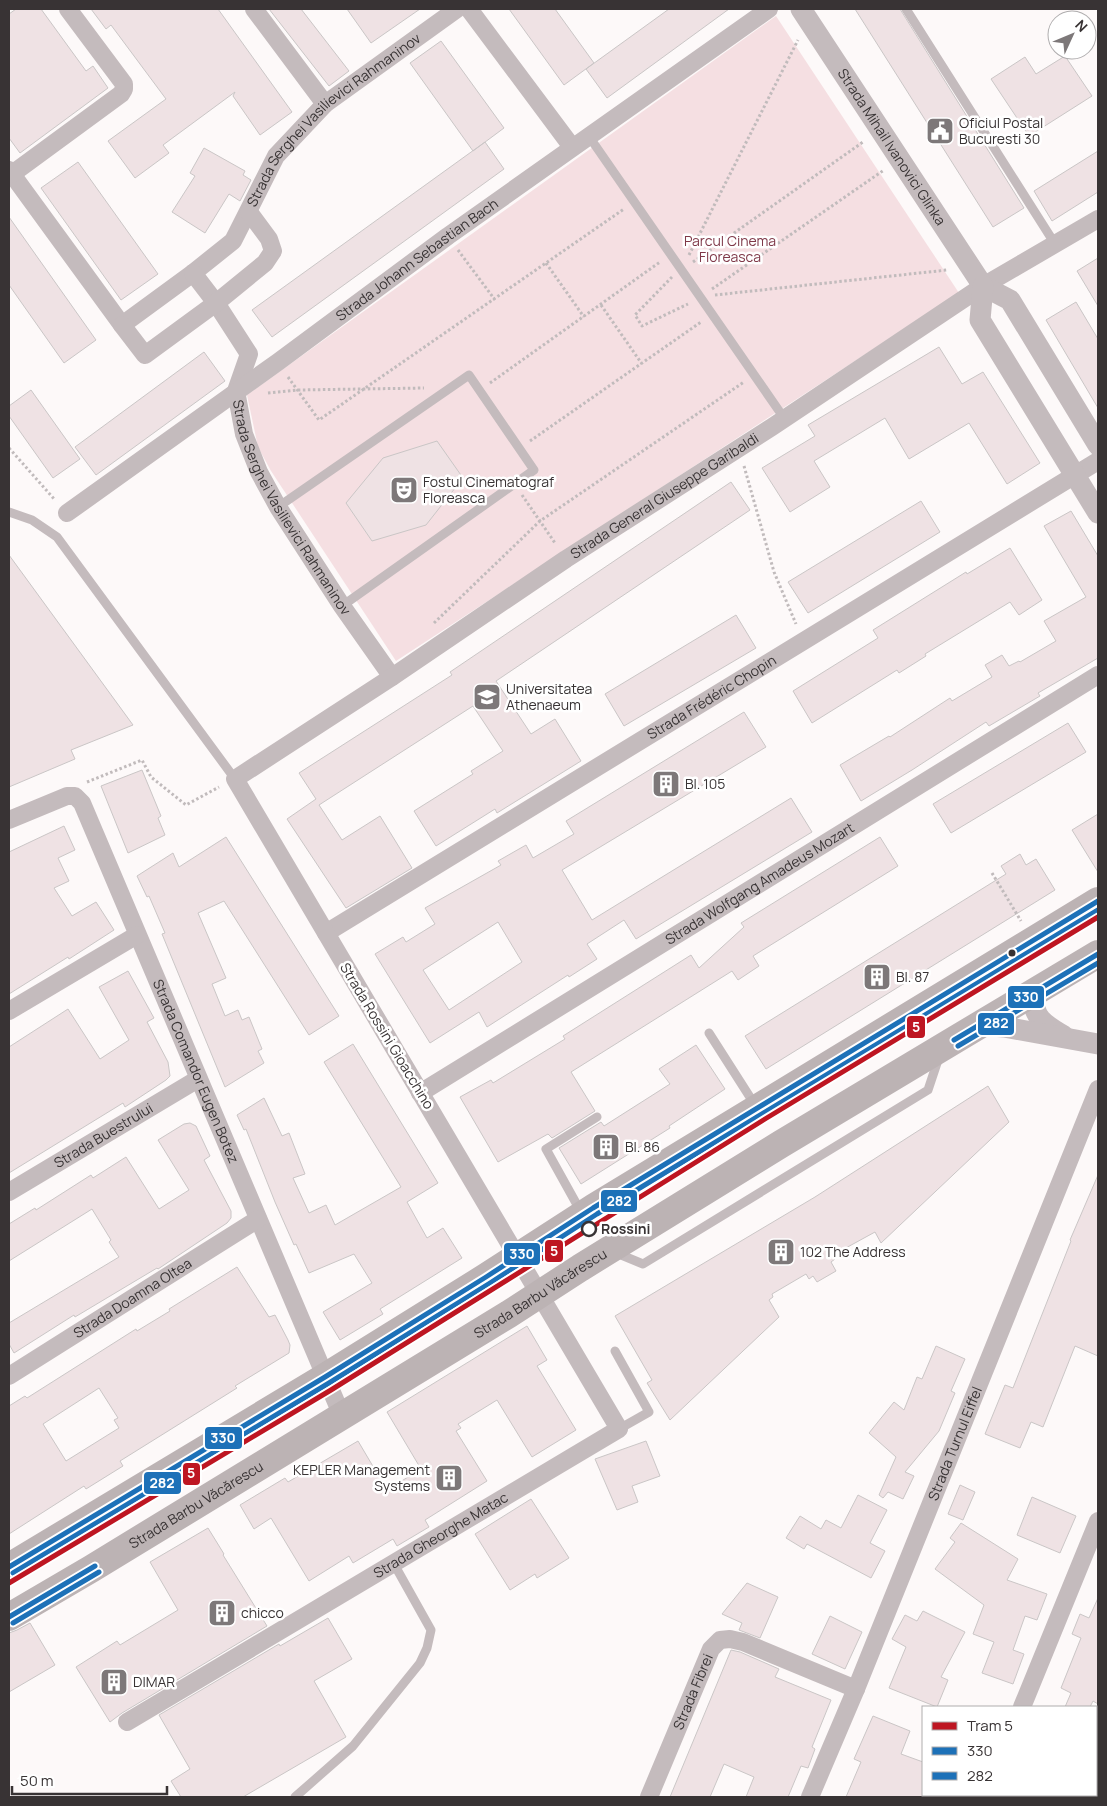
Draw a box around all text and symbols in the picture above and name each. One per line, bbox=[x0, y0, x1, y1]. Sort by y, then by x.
north arrow bbox=[1047, 10, 1097, 60]
text: N bbox=[1071, 15, 1092, 36]
street label: Strada Serghei Vasilievici Rahmaninov bbox=[242, 28, 424, 210]
street label: Strada Mihail Ivanovici Glinka bbox=[834, 65, 950, 229]
place label: Oficiul Postal Bucuresti 30 bbox=[959, 113, 1043, 148]
public building icon: Oficiul Postal Bucuresti 30 bbox=[925, 116, 955, 146]
street label: Strada Johann Sebastian Bach bbox=[332, 194, 502, 325]
park label: Parcul Cinema Floreasca bbox=[684, 231, 776, 266]
street label: Strada Serghei Vasilievici Rahmaninov bbox=[229, 398, 355, 619]
street label: Strada General Giuseppe Garibaldi bbox=[566, 428, 762, 563]
place label: Fostul Cinematograf Floreasca bbox=[423, 472, 554, 507]
theatre icon: Fostul Cinematograf Floreasca bbox=[389, 475, 419, 505]
street label: Strada Frédéric Chopin bbox=[643, 650, 779, 743]
place label: Universitatea Athenaeum bbox=[506, 679, 592, 714]
school or university icon: Universitatea Athenaeum bbox=[472, 682, 502, 712]
building icon: Bl. 105 bbox=[651, 769, 681, 799]
place label: Bl. 105 bbox=[685, 774, 725, 793]
street label: Strada Wolfgang Amadeus Mozart bbox=[661, 817, 858, 949]
unlabelled marker bbox=[1007, 948, 1017, 958]
street label: Strada Rossini Gioacchino bbox=[336, 959, 439, 1112]
building icon: Bl. 87 bbox=[862, 962, 892, 992]
place label: Bl. 87 bbox=[896, 967, 929, 986]
street label: Strada Comandor Eugen Botez bbox=[149, 976, 244, 1166]
line badge: 330 bbox=[1007, 985, 1045, 1009]
text: 330 bbox=[1013, 987, 1039, 1006]
line badge: 282 bbox=[977, 1012, 1015, 1036]
text: 282 bbox=[983, 1013, 1009, 1032]
line badge: 5 bbox=[906, 1015, 926, 1039]
text: 5 bbox=[912, 1017, 920, 1036]
street label: Strada Buestrului bbox=[50, 1098, 156, 1172]
building icon: Bl. 86 bbox=[591, 1132, 621, 1162]
place label: Bl. 86 bbox=[625, 1137, 660, 1156]
line badge: 282 bbox=[600, 1189, 638, 1213]
text: 282 bbox=[606, 1191, 632, 1210]
place label: Rossini bbox=[601, 1219, 651, 1238]
marker: Rossini bbox=[581, 1221, 597, 1237]
building icon: 102 The Address bbox=[766, 1237, 796, 1267]
line badge: 5 bbox=[544, 1239, 564, 1263]
text: 5 bbox=[550, 1241, 558, 1260]
line badge: 330 bbox=[503, 1242, 541, 1266]
place label: 102 The Address bbox=[800, 1242, 906, 1261]
street label: Strada Barbu Văcărescu bbox=[470, 1244, 610, 1342]
text: 330 bbox=[509, 1244, 535, 1263]
street label: Strada Doamna Oltea bbox=[69, 1253, 195, 1342]
street label: Strada Turnul Eiffel bbox=[923, 1384, 986, 1503]
line badge: 330 bbox=[204, 1426, 243, 1450]
text: 330 bbox=[210, 1428, 236, 1447]
street label: Strada Barbu Văcărescu bbox=[125, 1456, 267, 1553]
place label: KEPLER Management Systems bbox=[293, 1460, 430, 1495]
line badge: 5 bbox=[182, 1462, 201, 1486]
text: 5 bbox=[187, 1463, 195, 1482]
building icon: KEPLER Management Systems bbox=[434, 1463, 464, 1493]
line badge: 282 bbox=[143, 1471, 182, 1495]
text: 282 bbox=[149, 1473, 175, 1492]
street label: Strada Gheorghe Matac bbox=[370, 1487, 511, 1582]
building icon: chicco bbox=[207, 1598, 237, 1628]
place label: chicco bbox=[241, 1603, 284, 1622]
street label: Strada Fibrei bbox=[668, 1651, 717, 1733]
building icon: DIMAR bbox=[99, 1667, 129, 1697]
place label: DIMAR bbox=[133, 1672, 175, 1691]
legend bbox=[922, 1706, 1097, 1796]
text: Tram 5 bbox=[967, 1715, 1013, 1736]
text: 330 bbox=[967, 1740, 993, 1761]
scale bar bbox=[12, 1764, 168, 1796]
text: 282 bbox=[967, 1765, 993, 1786]
text: 50 m bbox=[20, 1770, 54, 1791]

